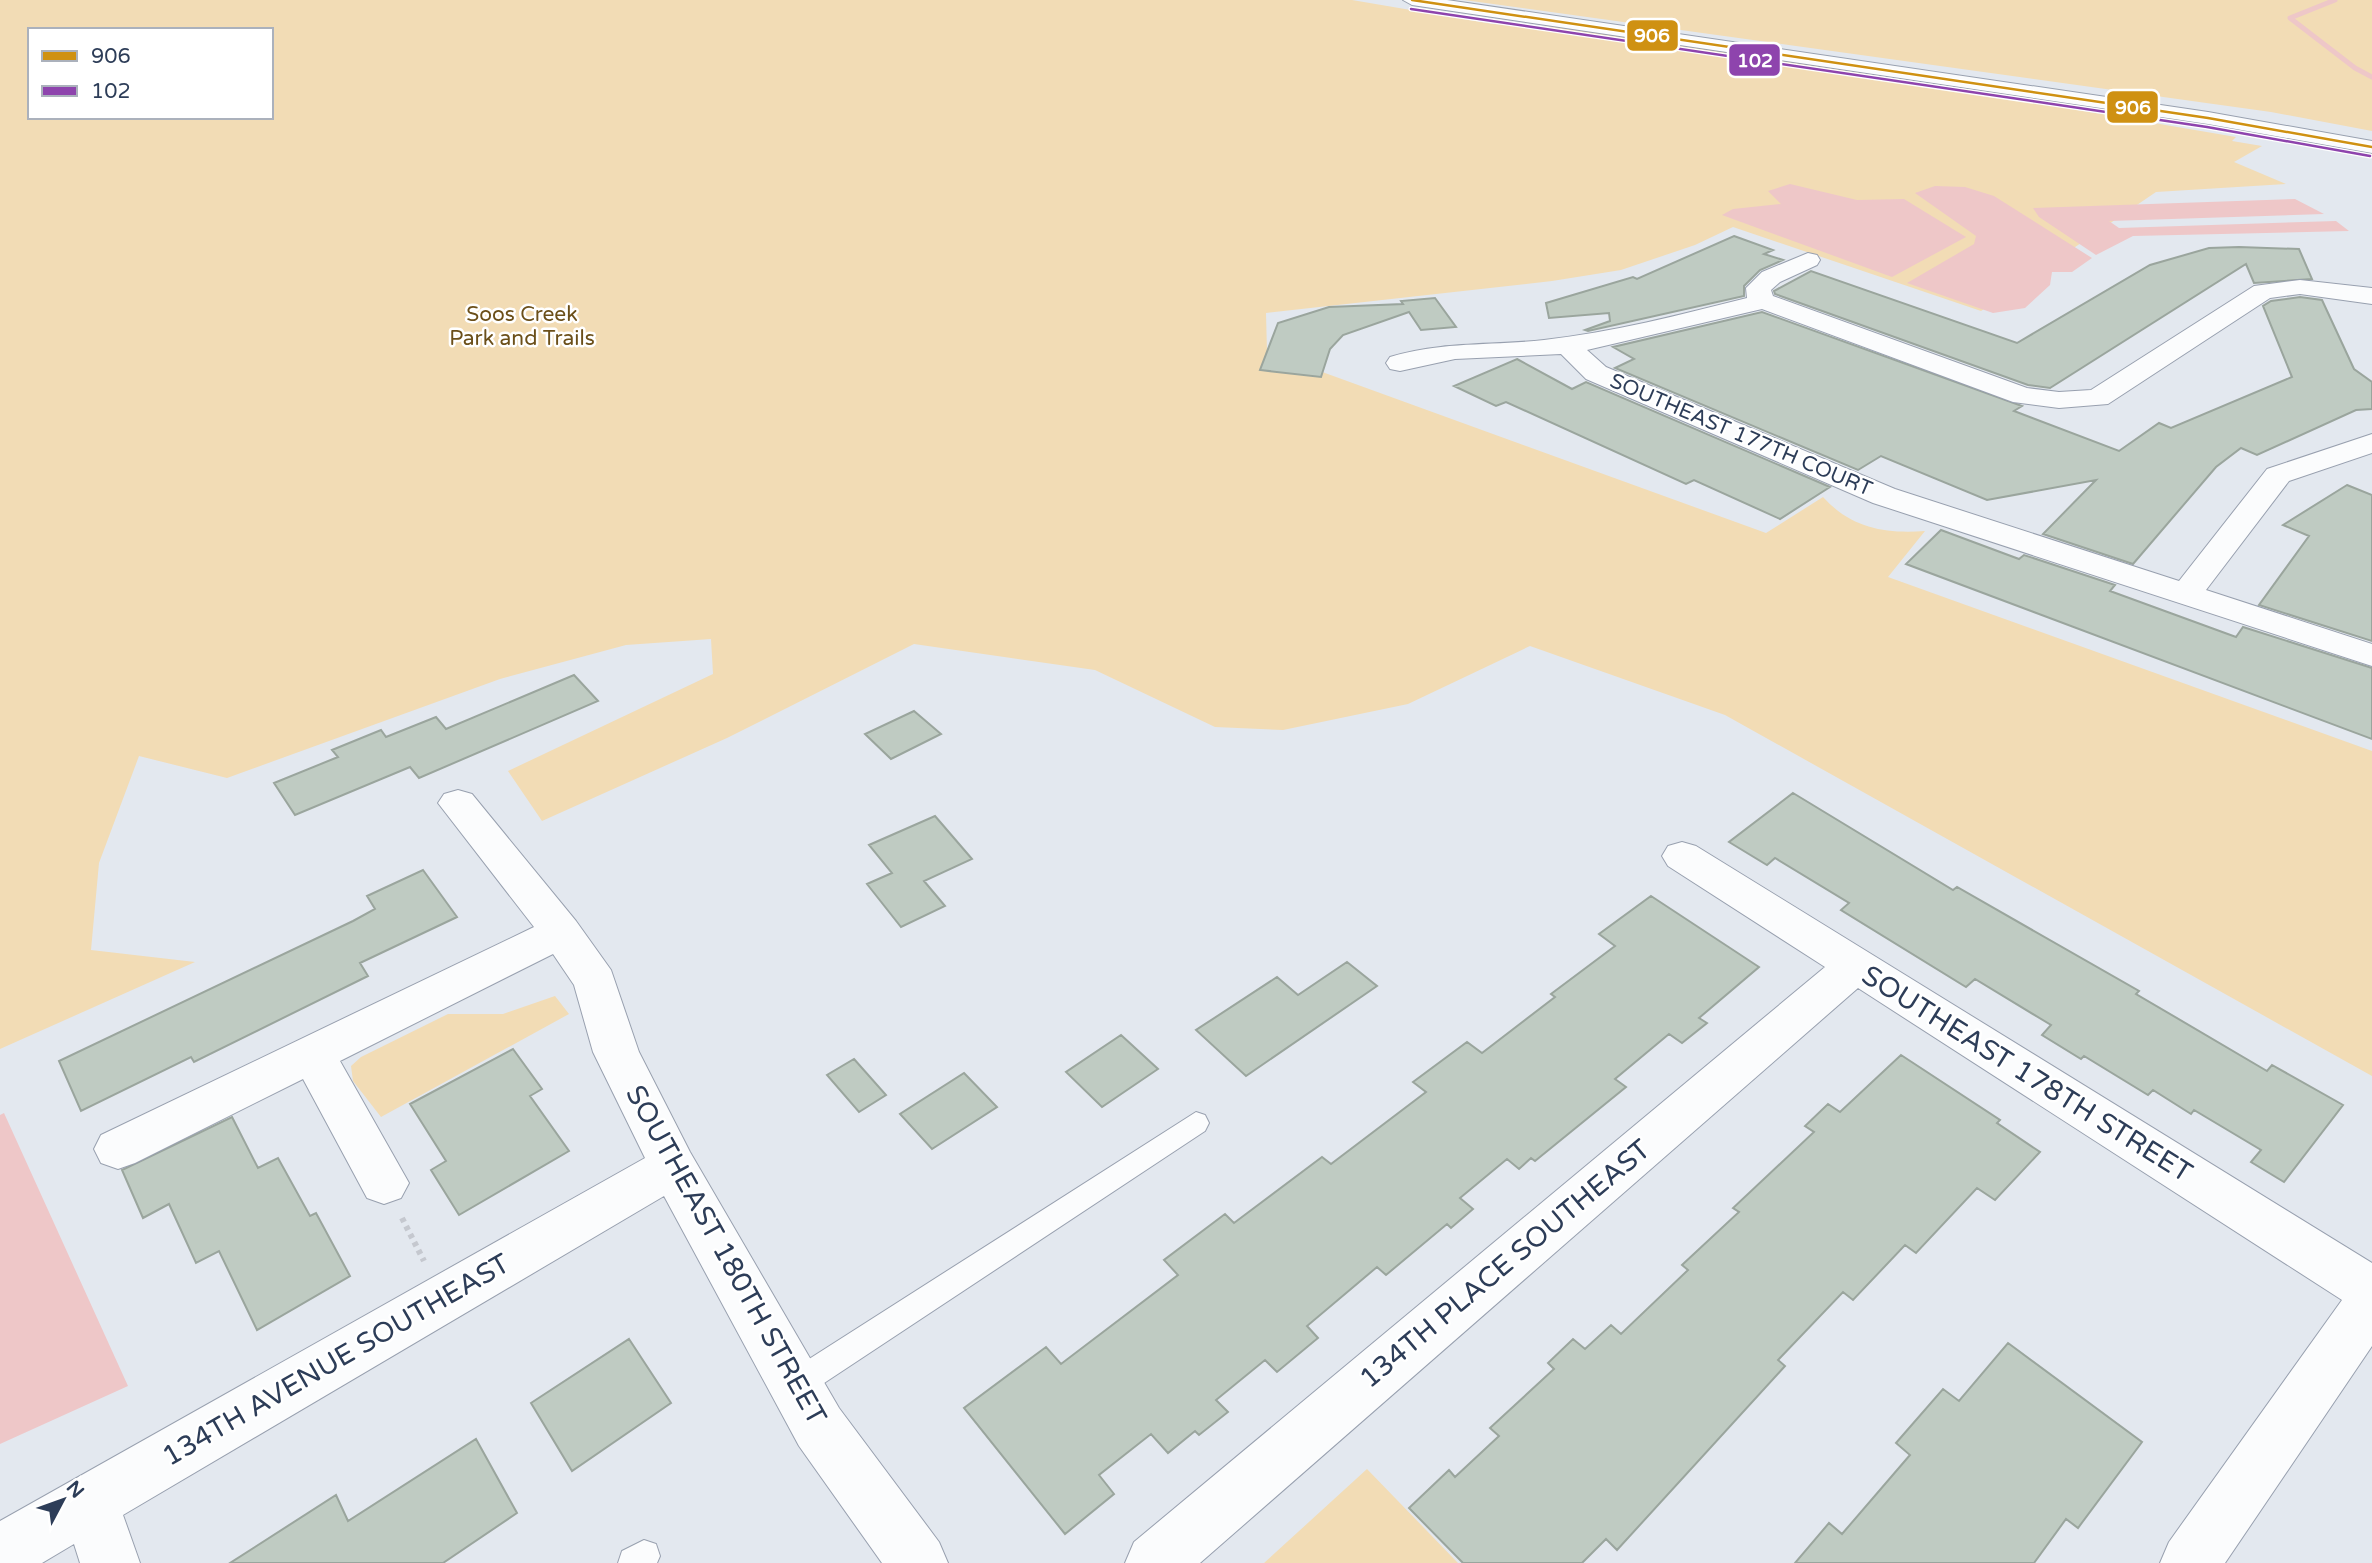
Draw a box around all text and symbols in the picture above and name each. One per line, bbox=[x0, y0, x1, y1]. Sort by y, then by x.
line badge: 906 bbox=[1626, 19, 1679, 52]
text: 906 bbox=[1634, 25, 1670, 47]
legend bbox=[28, 28, 273, 119]
line badge: 102 bbox=[1728, 43, 1781, 77]
text: 906 bbox=[91, 44, 131, 69]
text: 102 bbox=[1737, 50, 1773, 72]
text: 102 bbox=[91, 79, 131, 104]
line badge: 906 bbox=[2106, 90, 2159, 124]
text: 906 bbox=[2115, 97, 2151, 119]
park label: Soos Creek Park and Trails bbox=[449, 302, 595, 351]
street label: SOUTHEAST 177TH COURT bbox=[1606, 368, 1876, 502]
street label: SOUTHEAST 178TH STREET bbox=[1856, 958, 2198, 1190]
street label: SOUTHEAST 180TH STREET bbox=[618, 1079, 834, 1431]
street label: 134TH PLACE SOUTHEAST bbox=[1353, 1132, 1657, 1396]
street label: 134TH AVENUE SOUTHEAST bbox=[156, 1246, 516, 1474]
north arrow bbox=[28, 1465, 98, 1535]
text: N bbox=[62, 1477, 88, 1502]

